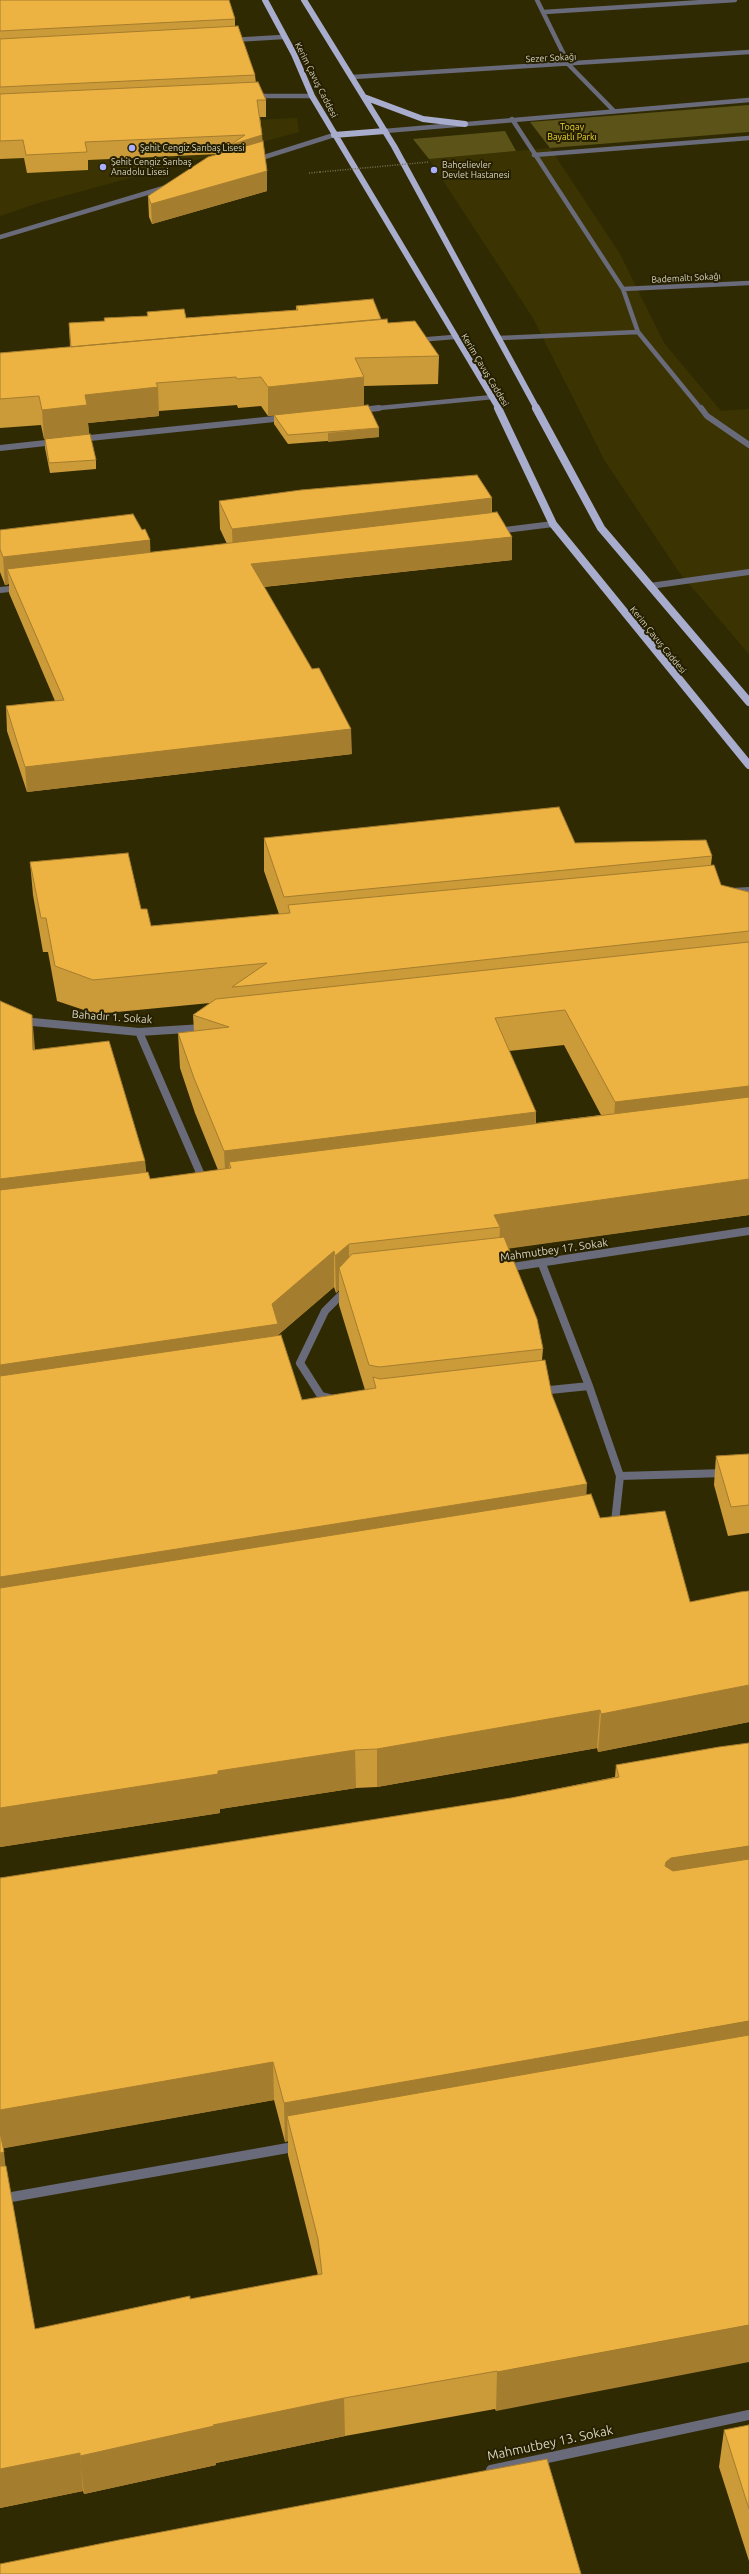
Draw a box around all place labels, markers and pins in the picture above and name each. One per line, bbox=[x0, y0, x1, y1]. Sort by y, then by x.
marker: Şehit Cengiz Sarıbaş Lisesi bbox=[127, 143, 137, 153]
place label: Şehit Cengiz Sarıbaş Lisesi bbox=[140, 143, 244, 153]
place label: Şehit Cengiz Sarıbaş Anadolu Lisesi bbox=[111, 157, 192, 178]
place label: Bahçelievler Devlet Hastanesi bbox=[442, 160, 510, 181]
marker: Şehit Cengiz Sarıbaş Anadolu Lisesi bbox=[98, 162, 108, 172]
marker: Bahçelievler Devlet Hastanesi bbox=[429, 165, 439, 175]

